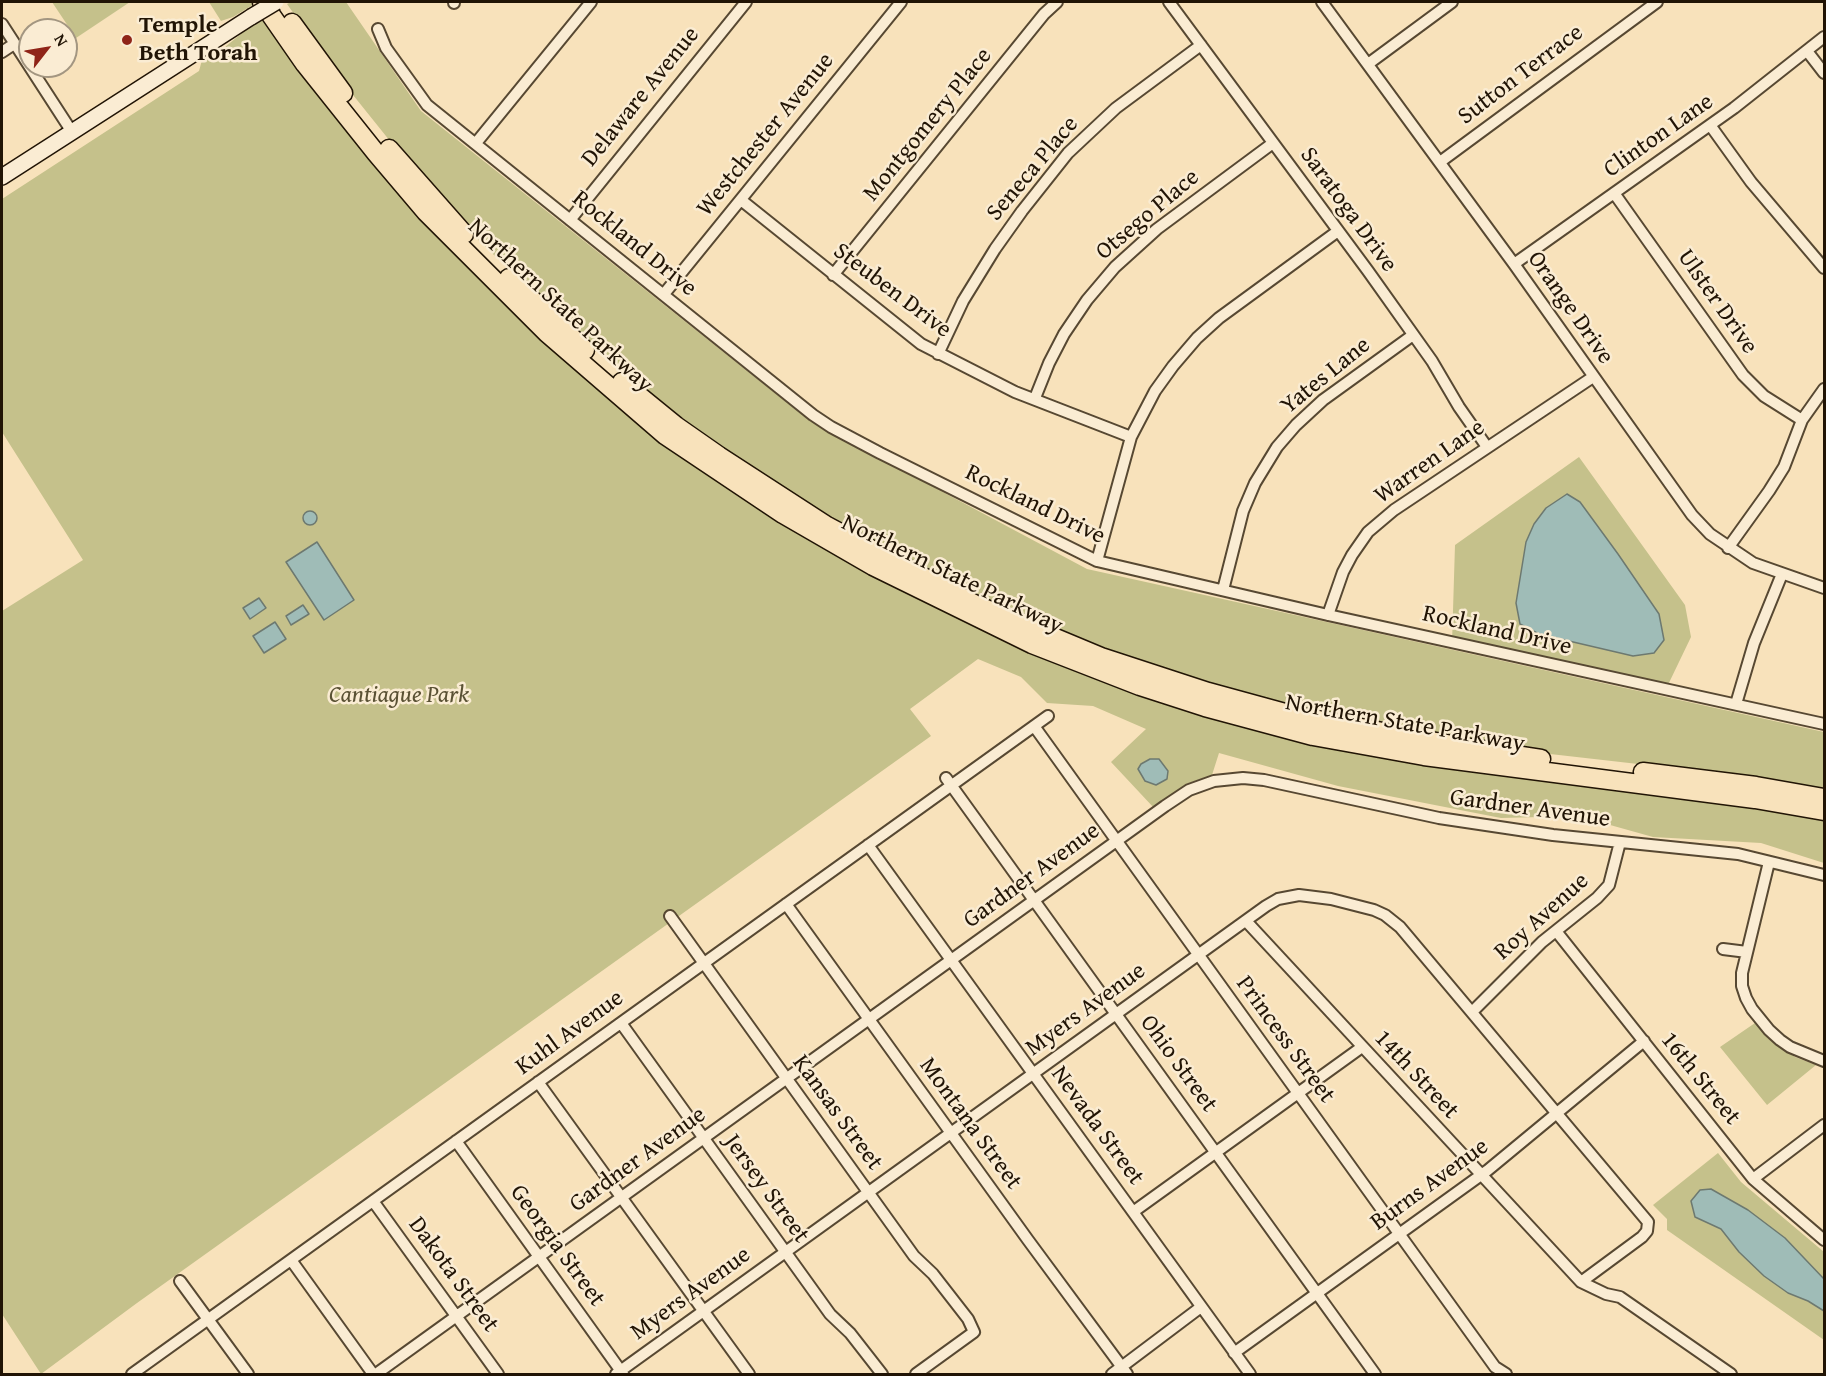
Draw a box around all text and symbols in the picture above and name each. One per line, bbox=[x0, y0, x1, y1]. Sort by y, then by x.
place label: Temple Beth Torah bbox=[139, 12, 257, 68]
north arrow bbox=[18, 18, 78, 78]
street label: Sutton Terrace bbox=[1453, 19, 1589, 131]
street label: Delaware Avenue bbox=[576, 21, 706, 173]
text: N bbox=[49, 29, 75, 51]
marker: Temple Beth Torah bbox=[120, 33, 134, 47]
street label: Montgomery Place bbox=[857, 43, 999, 207]
street label: Westchester Avenue bbox=[691, 47, 841, 223]
street label: Clinton Lane bbox=[1599, 88, 1719, 184]
street label: Seneca Place bbox=[981, 111, 1085, 227]
street label: Saratoga Drive bbox=[1293, 142, 1403, 278]
street label: Otsego Place bbox=[1090, 163, 1206, 267]
street label: Rockland Drive bbox=[566, 185, 702, 303]
street label: Northern State Parkway bbox=[461, 213, 659, 399]
street label: Steuben Drive bbox=[827, 237, 957, 345]
street label: Ulster Drive bbox=[1671, 244, 1763, 360]
street label: Orange Drive bbox=[1521, 246, 1619, 370]
street label: Yates Lane bbox=[1275, 331, 1377, 421]
street label: Warren Lane bbox=[1369, 413, 1491, 511]
street label: Rockland Drive bbox=[960, 459, 1110, 551]
street label: Northern State Parkway bbox=[837, 509, 1067, 641]
street label: Rockland Drive bbox=[1420, 600, 1574, 662]
park label: Cantiague Park bbox=[329, 682, 469, 710]
street label: Northern State Parkway bbox=[1283, 689, 1527, 759]
street label: Gardner Avenue bbox=[1448, 783, 1612, 835]
street label: Gardner Avenue bbox=[958, 817, 1106, 935]
street label: Roy Avenue bbox=[1489, 867, 1595, 967]
street label: Myers Avenue bbox=[1021, 957, 1151, 1063]
street label: Princess Street bbox=[1229, 971, 1341, 1109]
street label: Kuhl Avenue bbox=[510, 984, 630, 1082]
street label: Ohio Street bbox=[1133, 1010, 1223, 1118]
street label: 14th Street bbox=[1368, 1025, 1464, 1125]
street label: 16th Street bbox=[1654, 1027, 1746, 1131]
street label: Kansas Street bbox=[786, 1050, 888, 1176]
street label: Montana Street bbox=[912, 1052, 1028, 1196]
street label: Nevada Street bbox=[1044, 1061, 1150, 1191]
street label: Gardner Avenue bbox=[564, 1101, 712, 1219]
street label: Jersey Street bbox=[717, 1129, 815, 1249]
street label: Burns Avenue bbox=[1366, 1133, 1494, 1237]
street label: Georgia Street bbox=[503, 1179, 611, 1313]
street label: Dakota Street bbox=[401, 1212, 505, 1338]
street label: Myers Avenue bbox=[626, 1241, 756, 1347]

